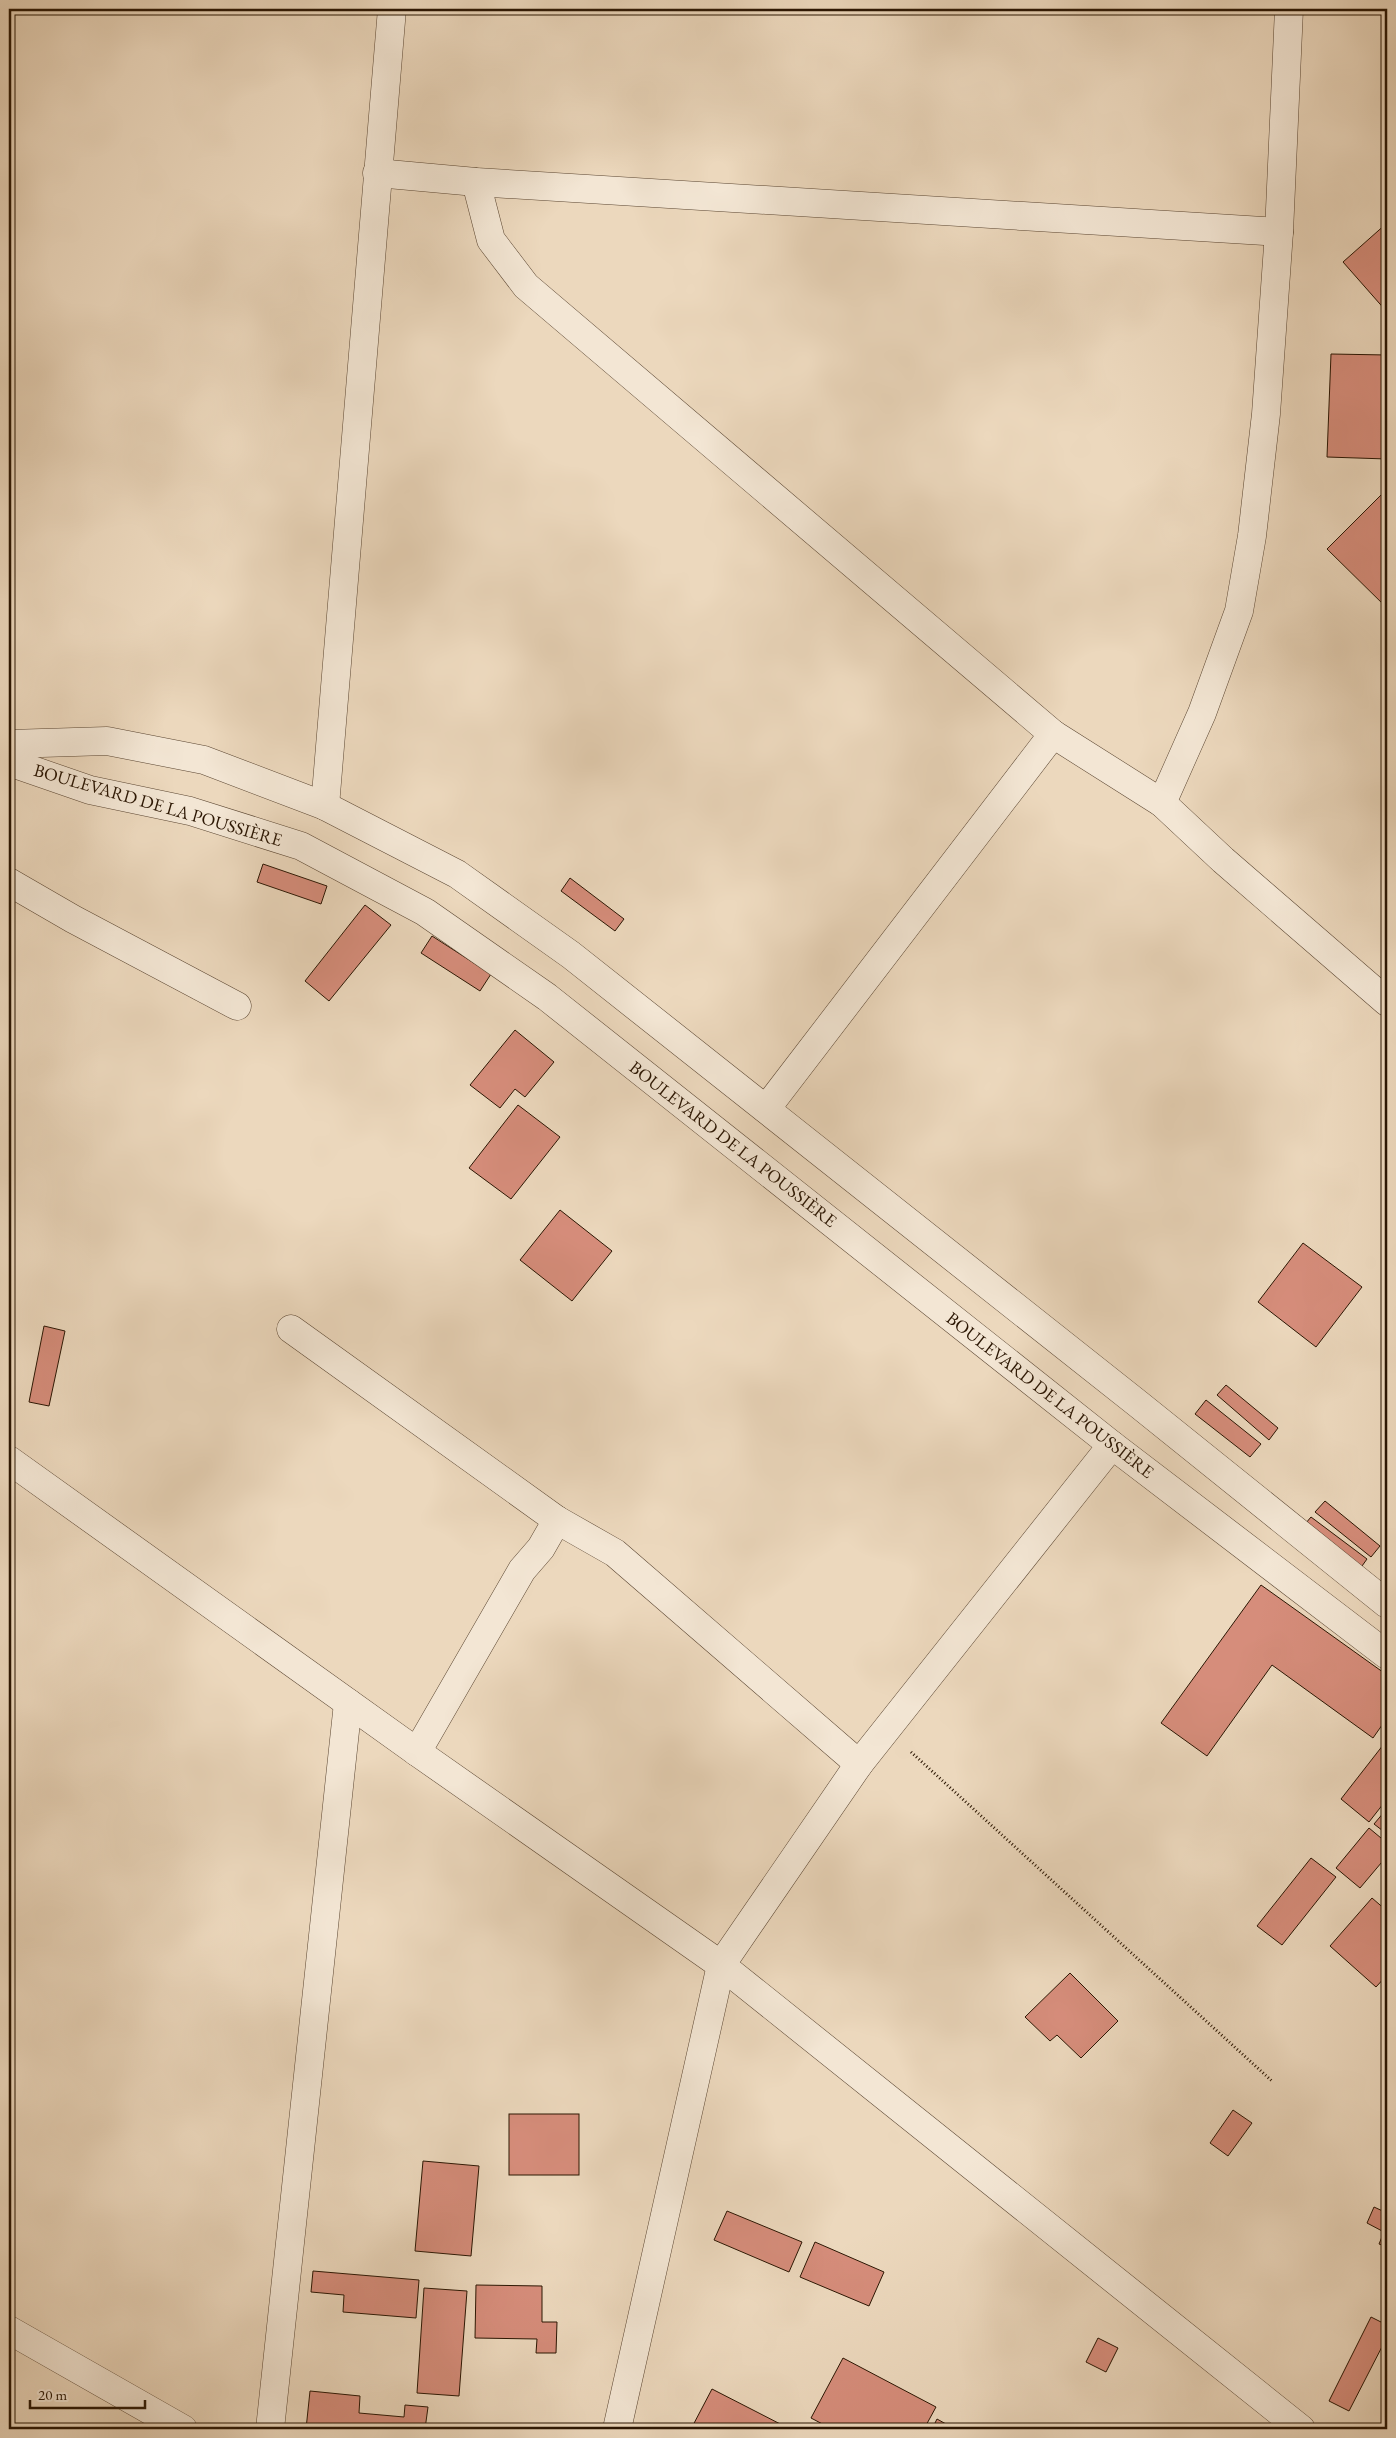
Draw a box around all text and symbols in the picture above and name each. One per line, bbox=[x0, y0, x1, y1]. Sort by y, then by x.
street label: BOULEVARD DE LA POUSSIÈRE bbox=[31, 758, 285, 851]
street label: BOULEVARD DE LA POUSSIÈRE bbox=[625, 1055, 842, 1232]
street label: BOULEVARD DE LA POUSSIÈRE bbox=[942, 1306, 1159, 1483]
scale bar bbox=[30, 2378, 145, 2410]
text: 20 m bbox=[38, 2385, 67, 2404]

